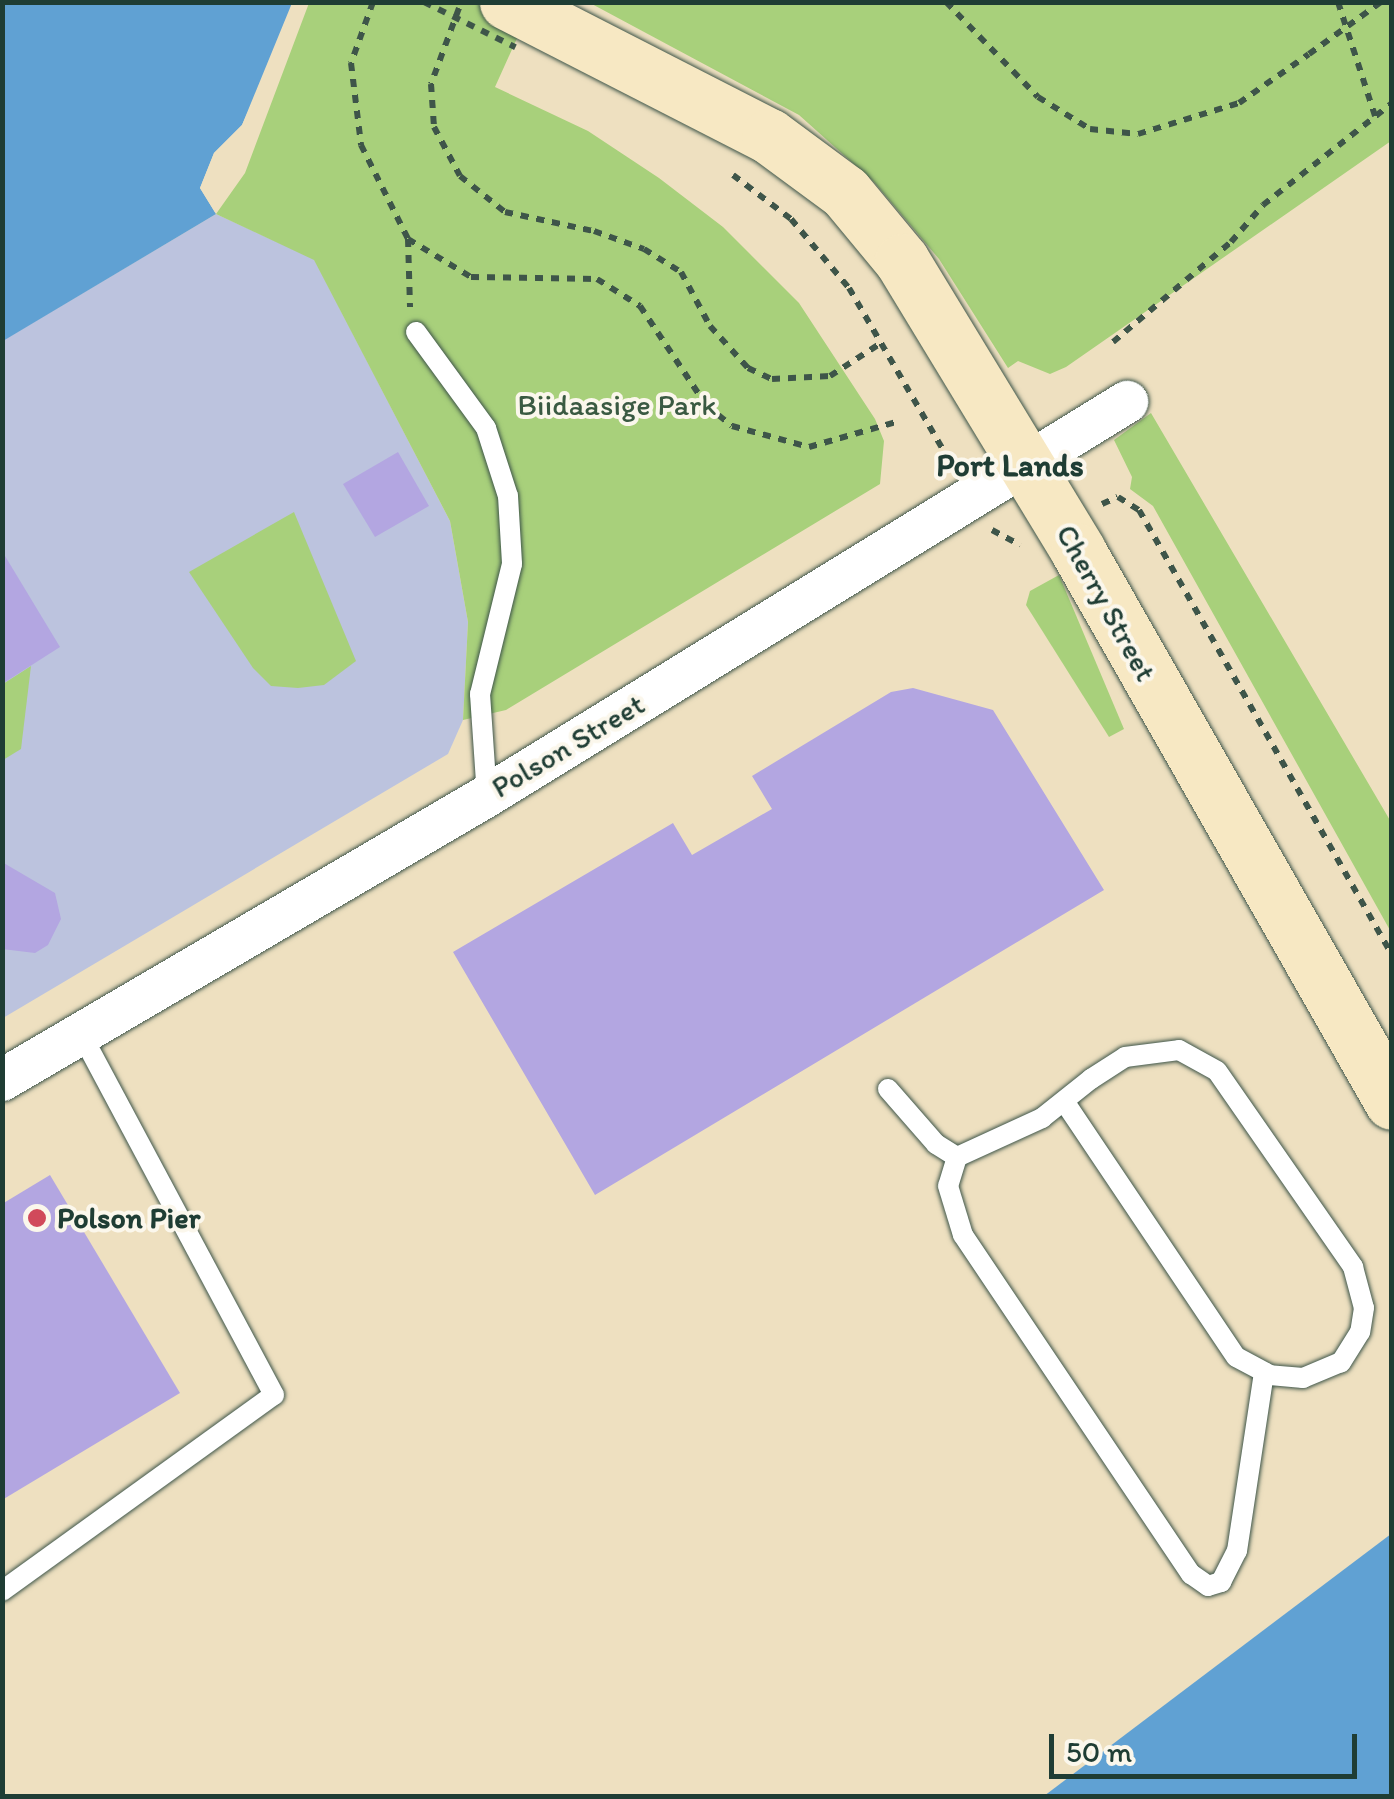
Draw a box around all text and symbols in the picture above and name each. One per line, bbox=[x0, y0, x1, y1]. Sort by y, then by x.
park label: Biidaasige Park bbox=[517, 387, 717, 423]
district label: Port Lands bbox=[936, 446, 1084, 484]
street label: Cherry Street bbox=[1048, 519, 1164, 687]
street label: Polson Street bbox=[485, 686, 651, 806]
place label: Polson Pier bbox=[57, 1200, 200, 1236]
marker: Polson Pier bbox=[26, 1207, 48, 1229]
scale bar bbox=[1054, 1714, 1362, 1776]
text: 50 m bbox=[1066, 1733, 1132, 1770]

